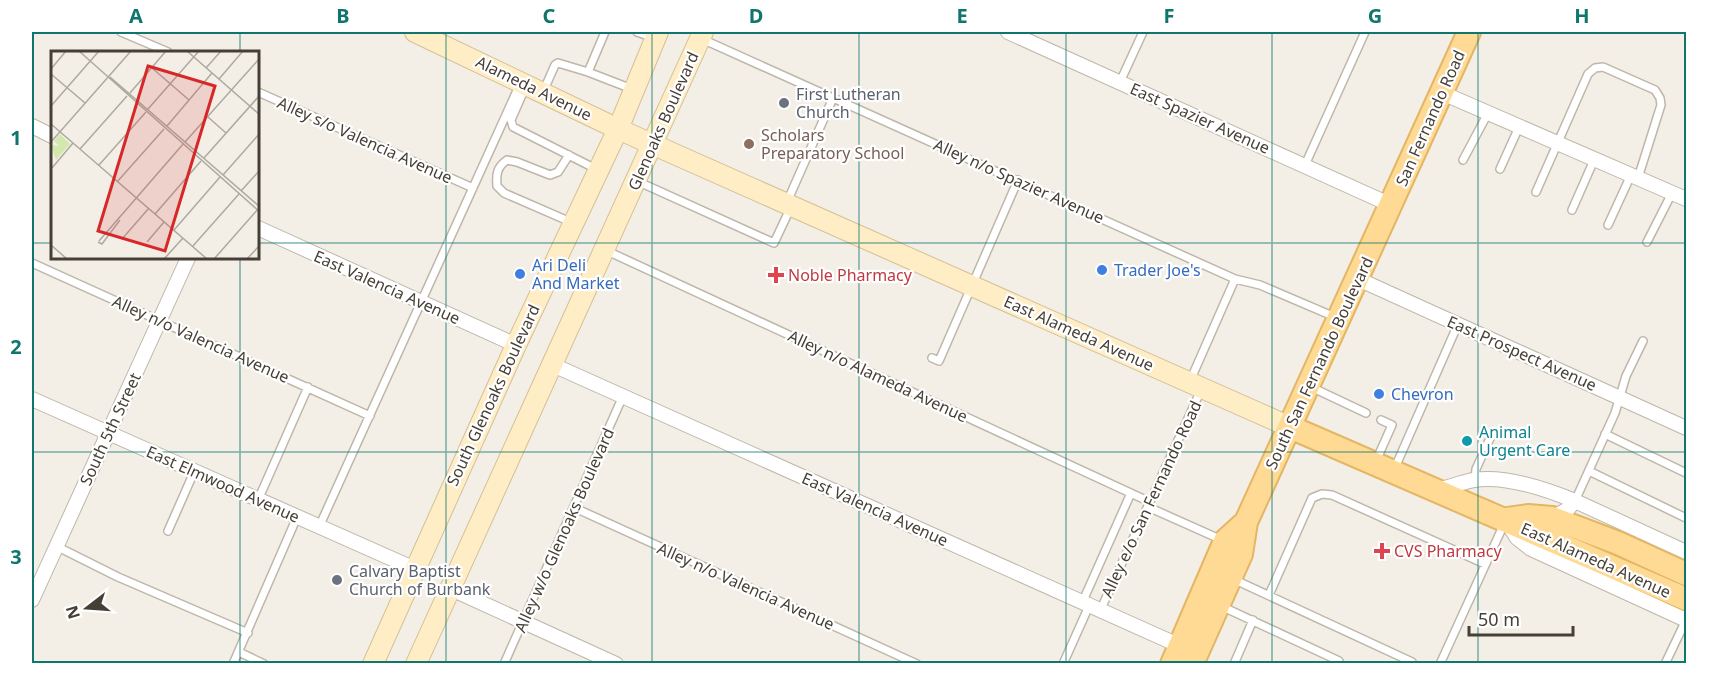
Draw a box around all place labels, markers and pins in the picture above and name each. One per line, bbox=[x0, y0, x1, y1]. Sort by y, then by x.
place label: First Lutheran Church bbox=[796, 83, 901, 123]
marker: First Lutheran Church bbox=[777, 96, 791, 110]
place label: Scholars Preparatory School bbox=[761, 124, 904, 164]
marker: Scholars Preparatory School bbox=[742, 137, 756, 151]
place label: Ari Deli And Market bbox=[532, 254, 620, 294]
place label: Trader Joe's bbox=[1114, 259, 1201, 281]
marker: Trader Joe's bbox=[1095, 263, 1109, 277]
place label: Noble Pharmacy bbox=[788, 264, 913, 286]
marker: Ari Deli And Market bbox=[513, 267, 527, 281]
marker: Noble Pharmacy bbox=[769, 268, 783, 282]
place label: Chevron bbox=[1391, 383, 1454, 405]
marker: Chevron bbox=[1372, 387, 1386, 401]
place label: Animal Urgent Care bbox=[1479, 421, 1570, 461]
marker: Animal Urgent Care bbox=[1460, 434, 1474, 448]
place label: CVS Pharmacy bbox=[1394, 540, 1502, 562]
marker: CVS Pharmacy bbox=[1375, 544, 1389, 558]
place label: Calvary Baptist Church of Burbank bbox=[349, 560, 491, 600]
marker: Calvary Baptist Church of Burbank bbox=[330, 573, 344, 587]

